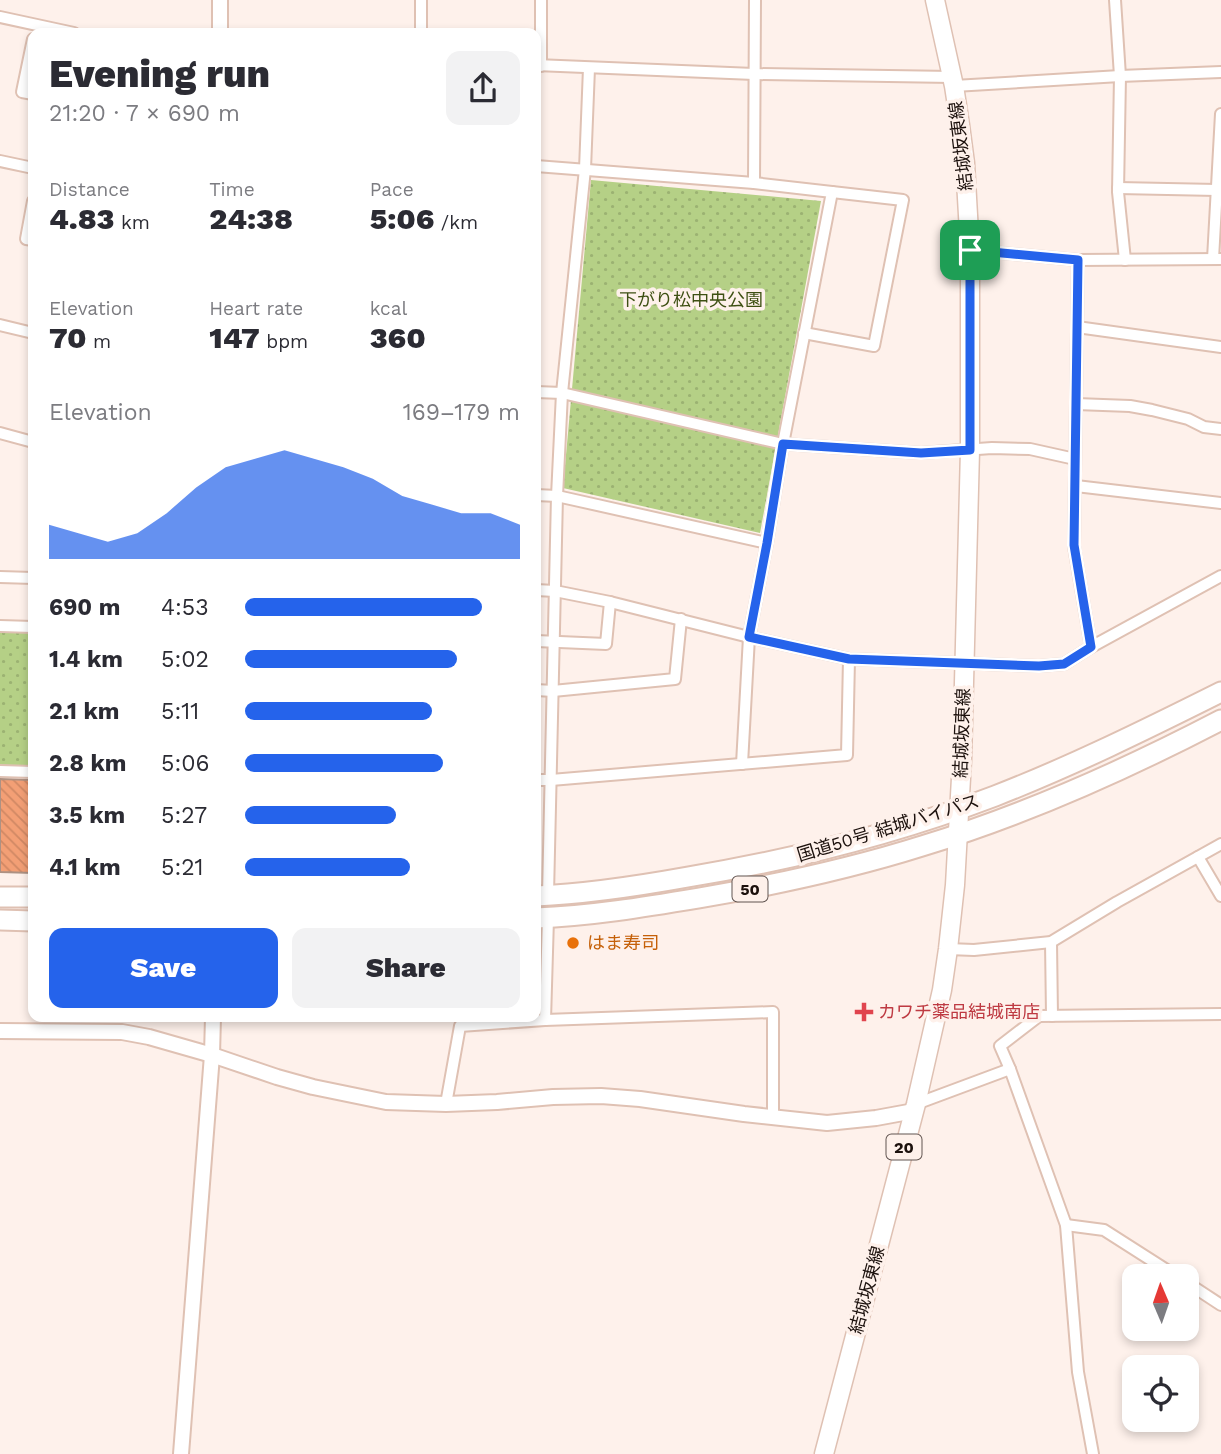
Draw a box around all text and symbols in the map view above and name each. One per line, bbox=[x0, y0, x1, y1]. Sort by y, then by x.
button: share bbox=[446, 51, 520, 125]
text: Evening run bbox=[49, 52, 270, 96]
text: 21:20 · 7 × 690 m bbox=[49, 100, 240, 127]
street label: 結城坂東線 bbox=[945, 100, 976, 192]
text: Distance bbox=[49, 178, 130, 201]
text: Time bbox=[209, 178, 255, 201]
text: Pace bbox=[370, 178, 414, 201]
text: 4.83 bbox=[49, 201, 114, 236]
text: 24:38 bbox=[209, 201, 293, 236]
text: 5:06 bbox=[370, 201, 434, 236]
text: km bbox=[114, 211, 150, 234]
text: /km bbox=[434, 211, 478, 234]
pin bbox=[940, 220, 1000, 280]
icon: arrive bbox=[951, 231, 989, 269]
park label: 下がり松中央公園 bbox=[619, 289, 763, 310]
text: Elevation bbox=[49, 297, 134, 320]
text: Heart rate bbox=[209, 297, 303, 320]
text: kcal bbox=[370, 297, 407, 320]
text: 70 bbox=[49, 320, 86, 355]
text: 147 bbox=[209, 320, 260, 355]
text: 360 bbox=[370, 320, 426, 355]
text: m bbox=[86, 330, 111, 353]
text: bpm bbox=[260, 330, 308, 353]
text: Elevation bbox=[49, 399, 152, 426]
text: 169–179 m bbox=[403, 399, 520, 426]
text: 690 m bbox=[49, 594, 120, 621]
text: 4:53 bbox=[161, 594, 209, 621]
text: 1.4 km bbox=[49, 646, 123, 673]
text: 5:02 bbox=[161, 646, 209, 673]
street label: 結城坂東線 bbox=[949, 688, 974, 778]
text: 2.1 km bbox=[49, 698, 120, 725]
text: 5:11 bbox=[161, 698, 199, 725]
text: 2.8 km bbox=[49, 750, 126, 777]
text: 5:06 bbox=[161, 750, 209, 777]
street label: 国道50号 結城バイパス bbox=[794, 790, 982, 865]
text: 3.5 km bbox=[49, 802, 125, 829]
text: 5:27 bbox=[161, 802, 207, 829]
text: 4.1 km bbox=[49, 854, 121, 881]
text: 5:21 bbox=[161, 854, 204, 881]
road number: 50 bbox=[732, 876, 768, 902]
button: Save bbox=[49, 928, 278, 1008]
button: Share bbox=[292, 928, 520, 1008]
place label: はま寿司 bbox=[587, 932, 659, 953]
marker: はま寿司 bbox=[565, 935, 581, 951]
place label: カワチ薬品結城南店 bbox=[878, 1001, 1040, 1022]
marker: カワチ薬品結城南店 bbox=[856, 1004, 872, 1020]
road number: 20 bbox=[886, 1134, 922, 1160]
street label: 結城坂東線 bbox=[845, 1244, 888, 1336]
north arrow bbox=[1122, 1264, 1199, 1340]
map controls bbox=[1122, 1264, 1199, 1432]
button: locate bbox=[1122, 1355, 1199, 1432]

